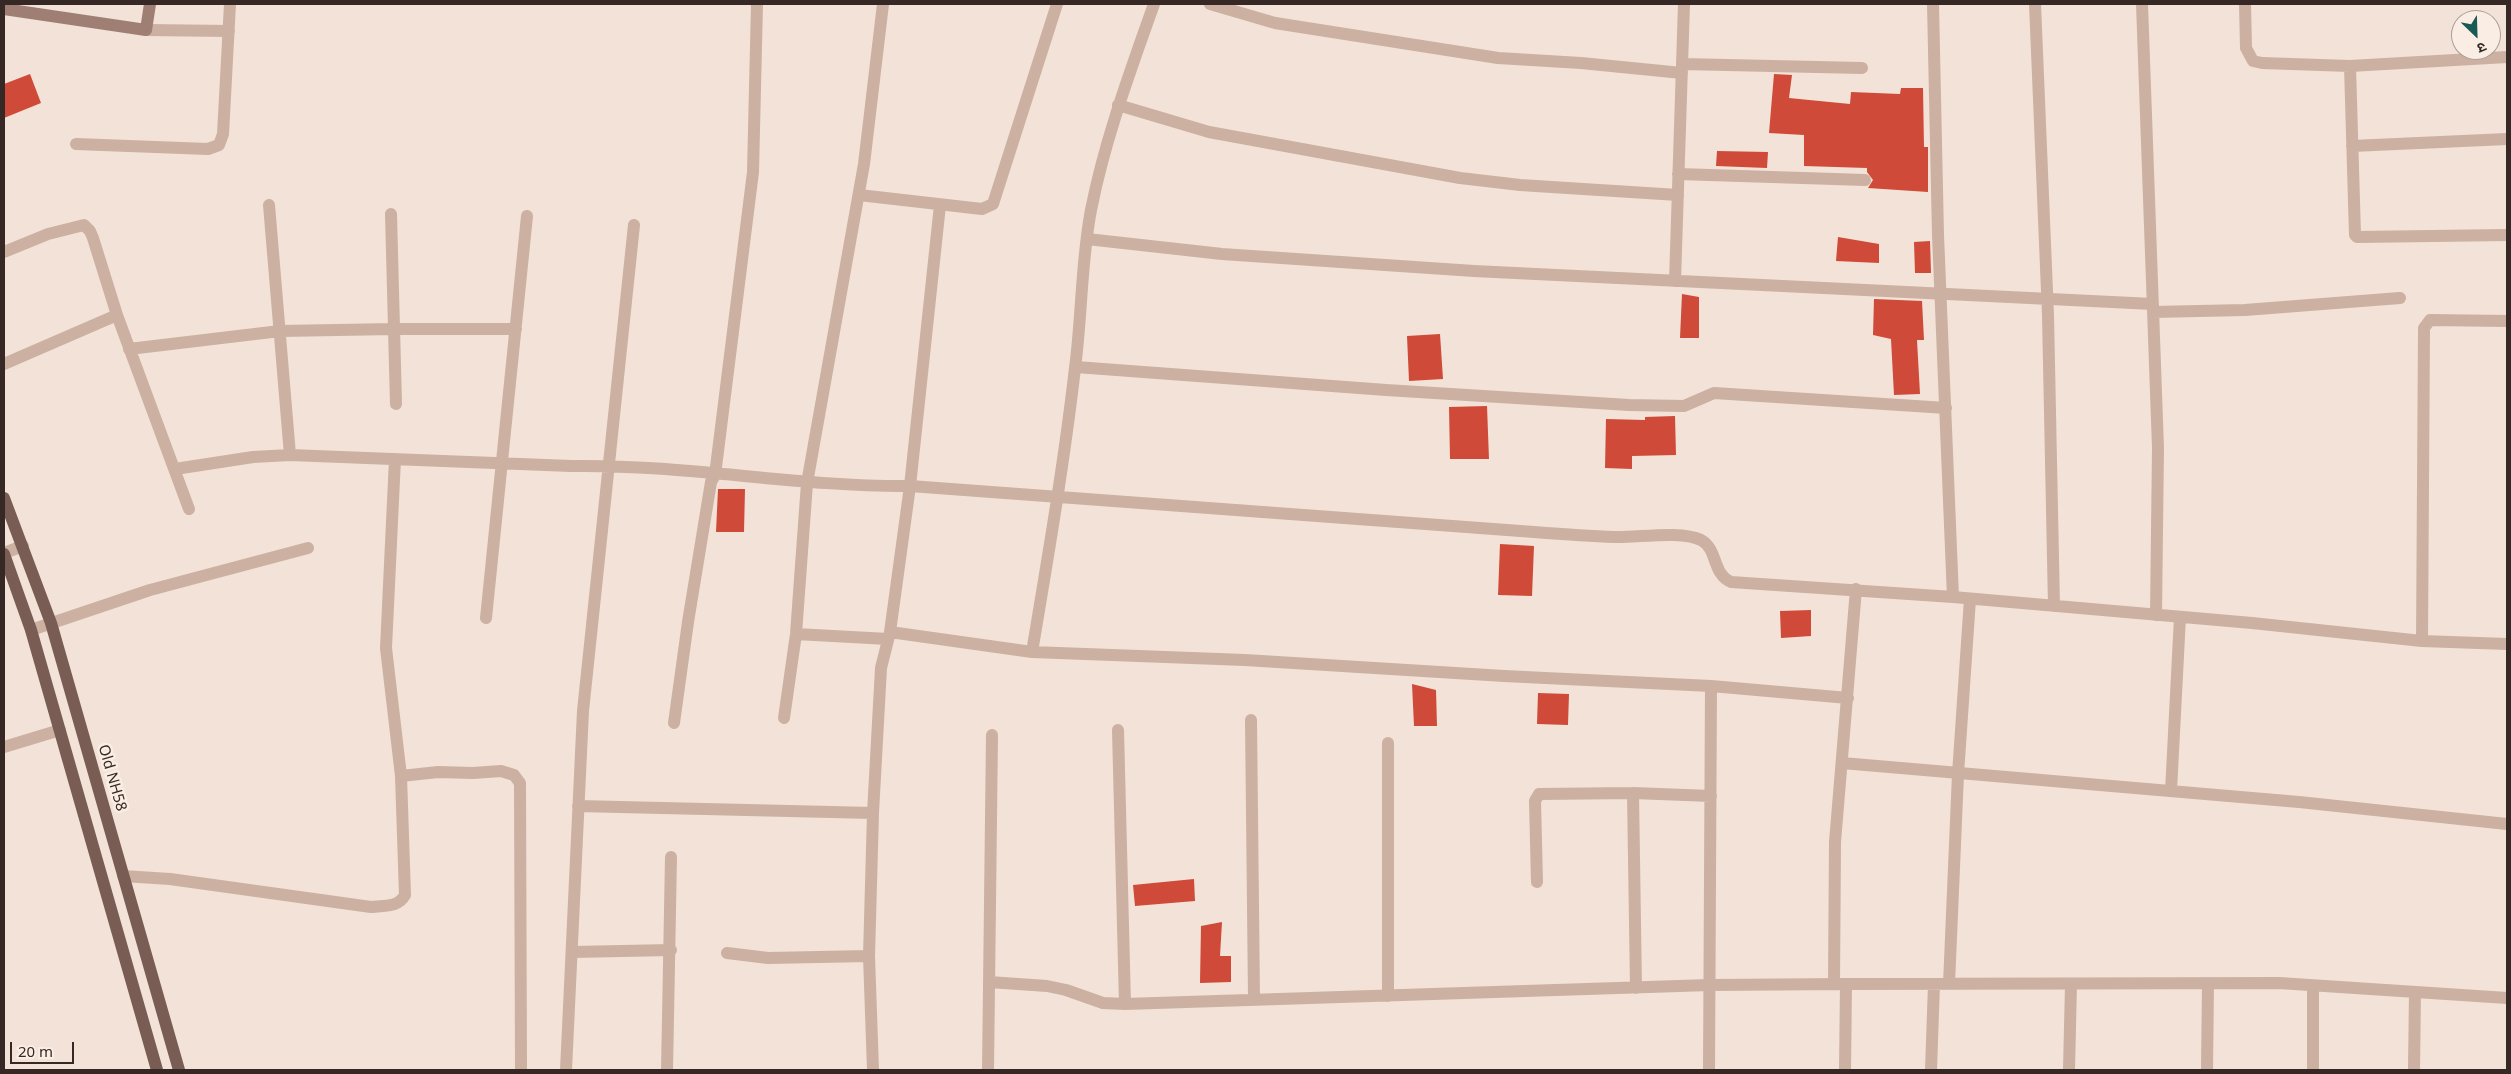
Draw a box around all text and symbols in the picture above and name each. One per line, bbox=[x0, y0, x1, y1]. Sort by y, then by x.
north arrow bbox=[2451, 10, 2501, 60]
text: उ bbox=[2474, 38, 2490, 59]
street label: Old NH58 bbox=[94, 743, 130, 813]
scale bar bbox=[12, 1032, 76, 1064]
text: 20 m bbox=[18, 1041, 53, 1061]

